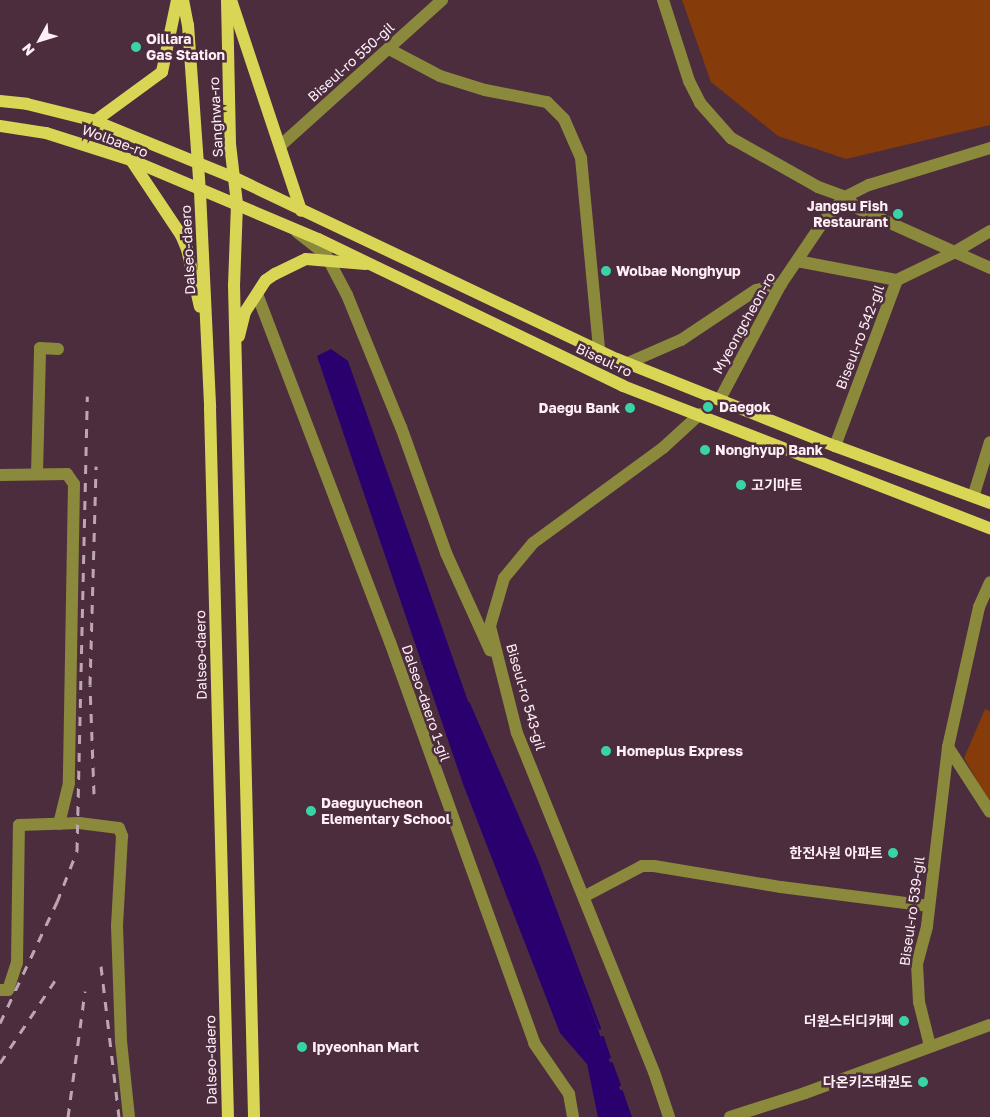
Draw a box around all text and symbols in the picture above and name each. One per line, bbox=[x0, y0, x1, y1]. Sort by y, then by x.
north arrow bbox=[15, 15, 65, 65]
street label: Biseul-ro 550-gil bbox=[304, 19, 398, 105]
place label: Oillara Gas Station bbox=[146, 31, 225, 64]
text: N bbox=[18, 40, 38, 59]
marker: Oillara Gas Station bbox=[130, 41, 142, 53]
street label: Sanghwa-ro bbox=[206, 76, 226, 158]
street label: Wolbae-ro bbox=[80, 121, 150, 161]
place label: Jangsu Fish Restaurant bbox=[807, 198, 888, 230]
street label: Dalseo-daero bbox=[177, 205, 199, 295]
marker: Jangsu Fish Restaurant bbox=[892, 208, 904, 220]
place label: Wolbae Nonghyup bbox=[616, 263, 741, 279]
marker: Wolbae Nonghyup bbox=[600, 265, 612, 277]
street label: Myeongcheon-ro bbox=[709, 269, 779, 377]
street label: Biseul-ro 542-gil bbox=[832, 282, 888, 392]
street label: Biseul-ro bbox=[573, 340, 635, 380]
place label: Daegok bbox=[719, 399, 771, 415]
place label: Daegu Bank bbox=[539, 400, 620, 416]
marker: Daegok bbox=[701, 400, 715, 414]
marker: Daegu Bank bbox=[624, 402, 636, 414]
place label: Nonghyup Bank bbox=[715, 442, 823, 458]
marker: Nonghyup Bank bbox=[699, 444, 711, 456]
place label: 고기마트 bbox=[751, 477, 803, 493]
marker: 고기마트 bbox=[735, 479, 747, 491]
street label: Dalseo-daero bbox=[192, 610, 210, 700]
street label: Dalseo-daero 1-gil bbox=[398, 642, 454, 764]
street label: Biseul-ro 543-gil bbox=[503, 642, 549, 752]
place label: Homeplus Express bbox=[616, 743, 743, 759]
marker: Homeplus Express bbox=[600, 745, 612, 757]
place label: Daeguyucheon Elementary School bbox=[321, 795, 450, 828]
marker: Daeguyucheon Elementary School bbox=[305, 805, 317, 817]
place label: 한전사원 아파트 bbox=[789, 845, 883, 861]
marker: 한전사원 아파트 bbox=[887, 847, 899, 859]
street label: Biseul-ro 539-gil bbox=[896, 855, 928, 967]
place label: 더원스터디카페 bbox=[804, 1013, 894, 1029]
street label: Dalseo-daero bbox=[202, 1015, 220, 1105]
marker: 더원스터디카페 bbox=[898, 1015, 910, 1027]
place label: Ipyeonhan Mart bbox=[312, 1039, 419, 1055]
marker: Ipyeonhan Mart bbox=[296, 1041, 308, 1053]
place label: 다온키즈태권도 bbox=[823, 1074, 913, 1090]
marker: 다온키즈태권도 bbox=[917, 1076, 929, 1088]

